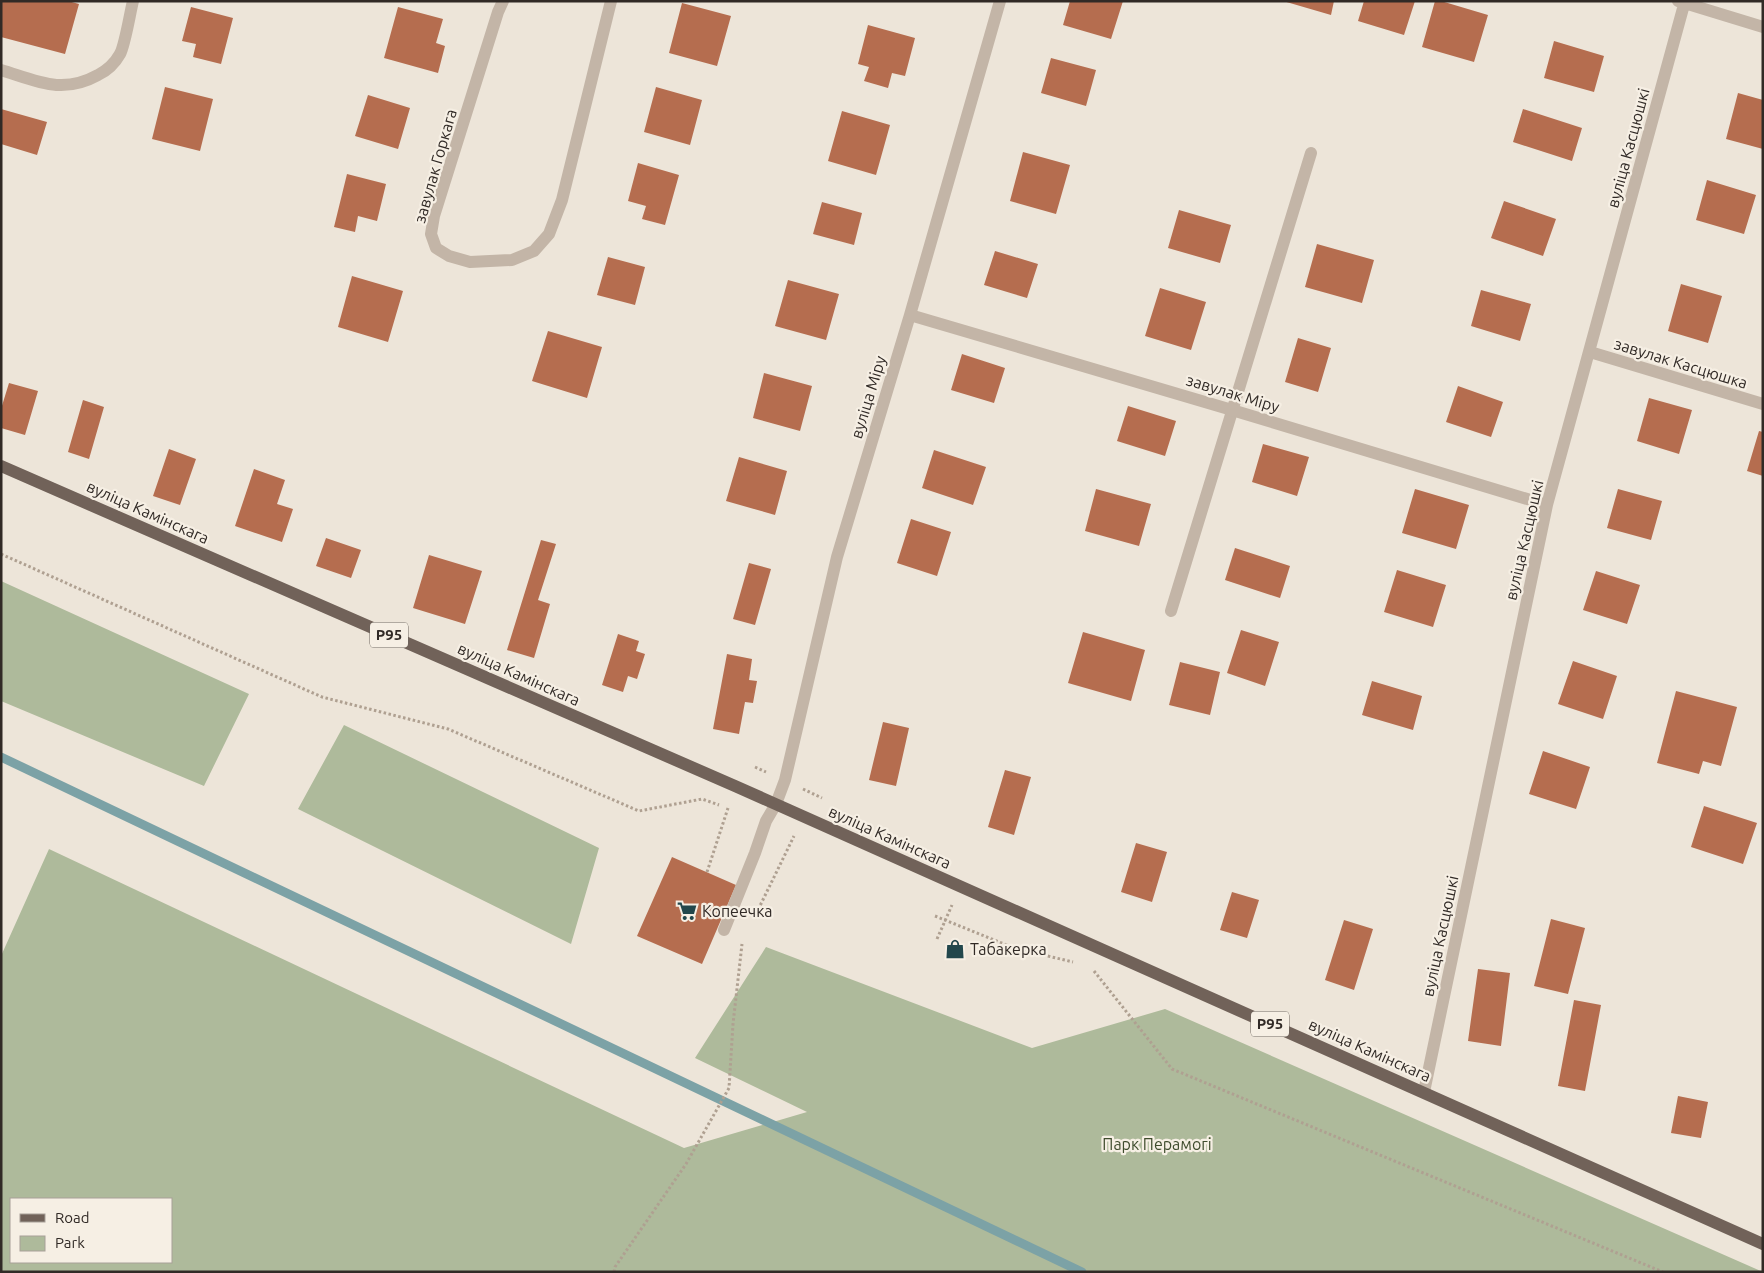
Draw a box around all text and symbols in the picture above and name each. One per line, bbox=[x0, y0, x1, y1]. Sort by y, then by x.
street label: вуліца Касцюшкі bbox=[1603, 86, 1653, 210]
street label: завулак Горкага bbox=[410, 107, 460, 225]
street label: завулак Касцюшка bbox=[1612, 334, 1750, 392]
street label: вуліца Міру bbox=[847, 353, 889, 441]
street label: завулак Міру bbox=[1184, 370, 1282, 416]
street label: вуліца Камінскага bbox=[84, 477, 212, 547]
street label: вуліца Касцюшкі bbox=[1501, 478, 1547, 602]
road number: Р95 bbox=[370, 622, 408, 648]
street label: вуліца Камінскага bbox=[455, 639, 583, 709]
street label: вуліца Камінскага bbox=[826, 802, 954, 872]
street label: вуліца Касцюшкі bbox=[1418, 874, 1462, 998]
supermarket icon: Копеечка bbox=[676, 900, 698, 922]
place label: Копеечка bbox=[702, 902, 773, 920]
shop icon: Табакерка bbox=[944, 938, 966, 960]
place label: Табакерка bbox=[970, 940, 1047, 958]
road number: Р95 bbox=[1251, 1012, 1289, 1036]
street label: вуліца Камінскага bbox=[1306, 1015, 1434, 1085]
park label: Парк Перамогі bbox=[1102, 1135, 1212, 1153]
legend bbox=[10, 1198, 172, 1263]
text: Road bbox=[55, 1209, 90, 1226]
text: Park bbox=[55, 1234, 85, 1251]

